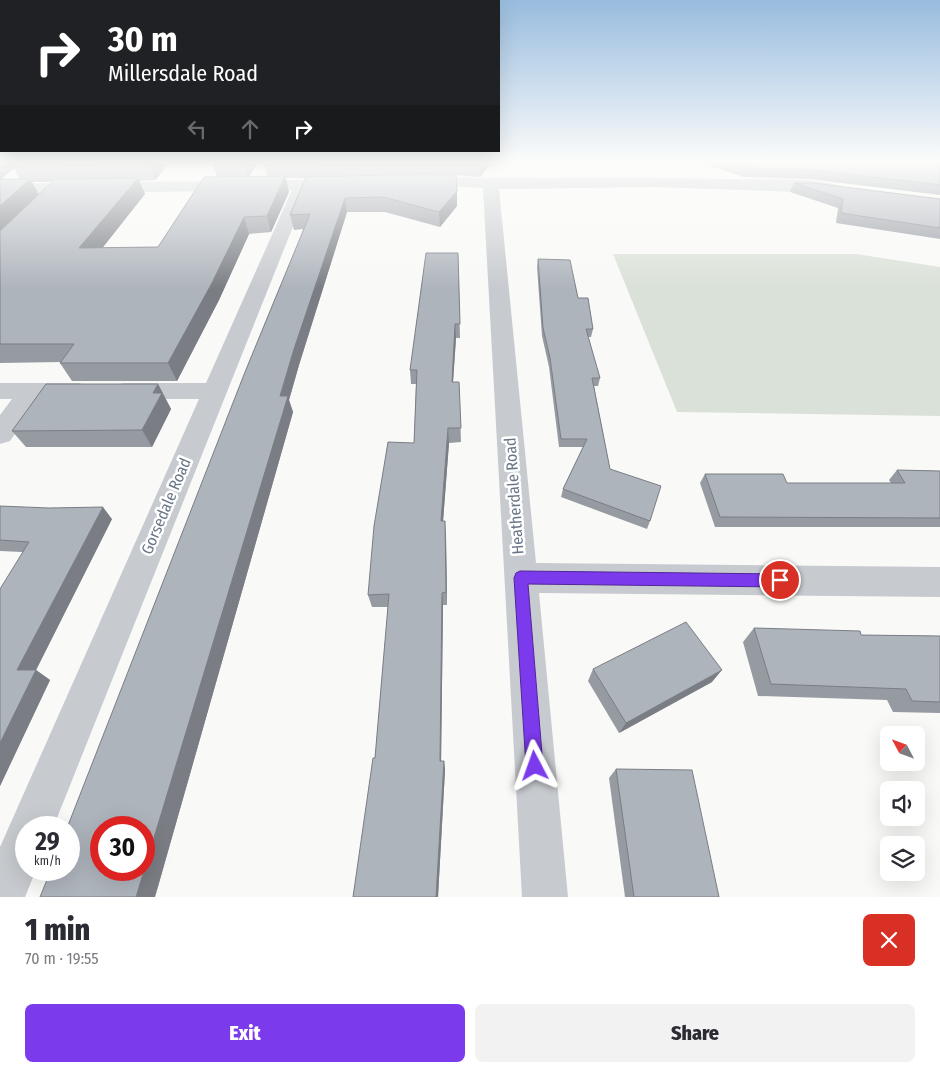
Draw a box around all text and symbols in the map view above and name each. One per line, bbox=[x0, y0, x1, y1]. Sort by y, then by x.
text: 30 m bbox=[108, 18, 178, 60]
icon: right bbox=[25, 20, 90, 85]
text: Millersdale Road bbox=[108, 60, 258, 87]
icon: left bbox=[183, 115, 211, 143]
icon: ahead bbox=[236, 115, 264, 143]
icon: right bbox=[289, 115, 317, 143]
street label: Heatherdale Road bbox=[500, 437, 528, 555]
street label: Gorsedale Road bbox=[137, 455, 195, 557]
pin bbox=[759, 559, 801, 601]
icon: arrive bbox=[766, 566, 794, 594]
north arrow bbox=[880, 726, 925, 771]
map controls bbox=[880, 726, 925, 881]
position arrow bbox=[508, 739, 560, 791]
button: sound bbox=[880, 781, 925, 826]
speed limit sign: 30 bbox=[90, 816, 155, 881]
text: 29 bbox=[35, 827, 60, 857]
button: layers bbox=[880, 836, 925, 881]
text: km/h bbox=[34, 854, 61, 868]
text: 1 min bbox=[25, 912, 90, 948]
button: close bbox=[863, 914, 915, 966]
text: 70 m · 19:55 bbox=[25, 949, 99, 968]
button: Exit bbox=[25, 1004, 465, 1062]
button: Share bbox=[475, 1004, 915, 1062]

